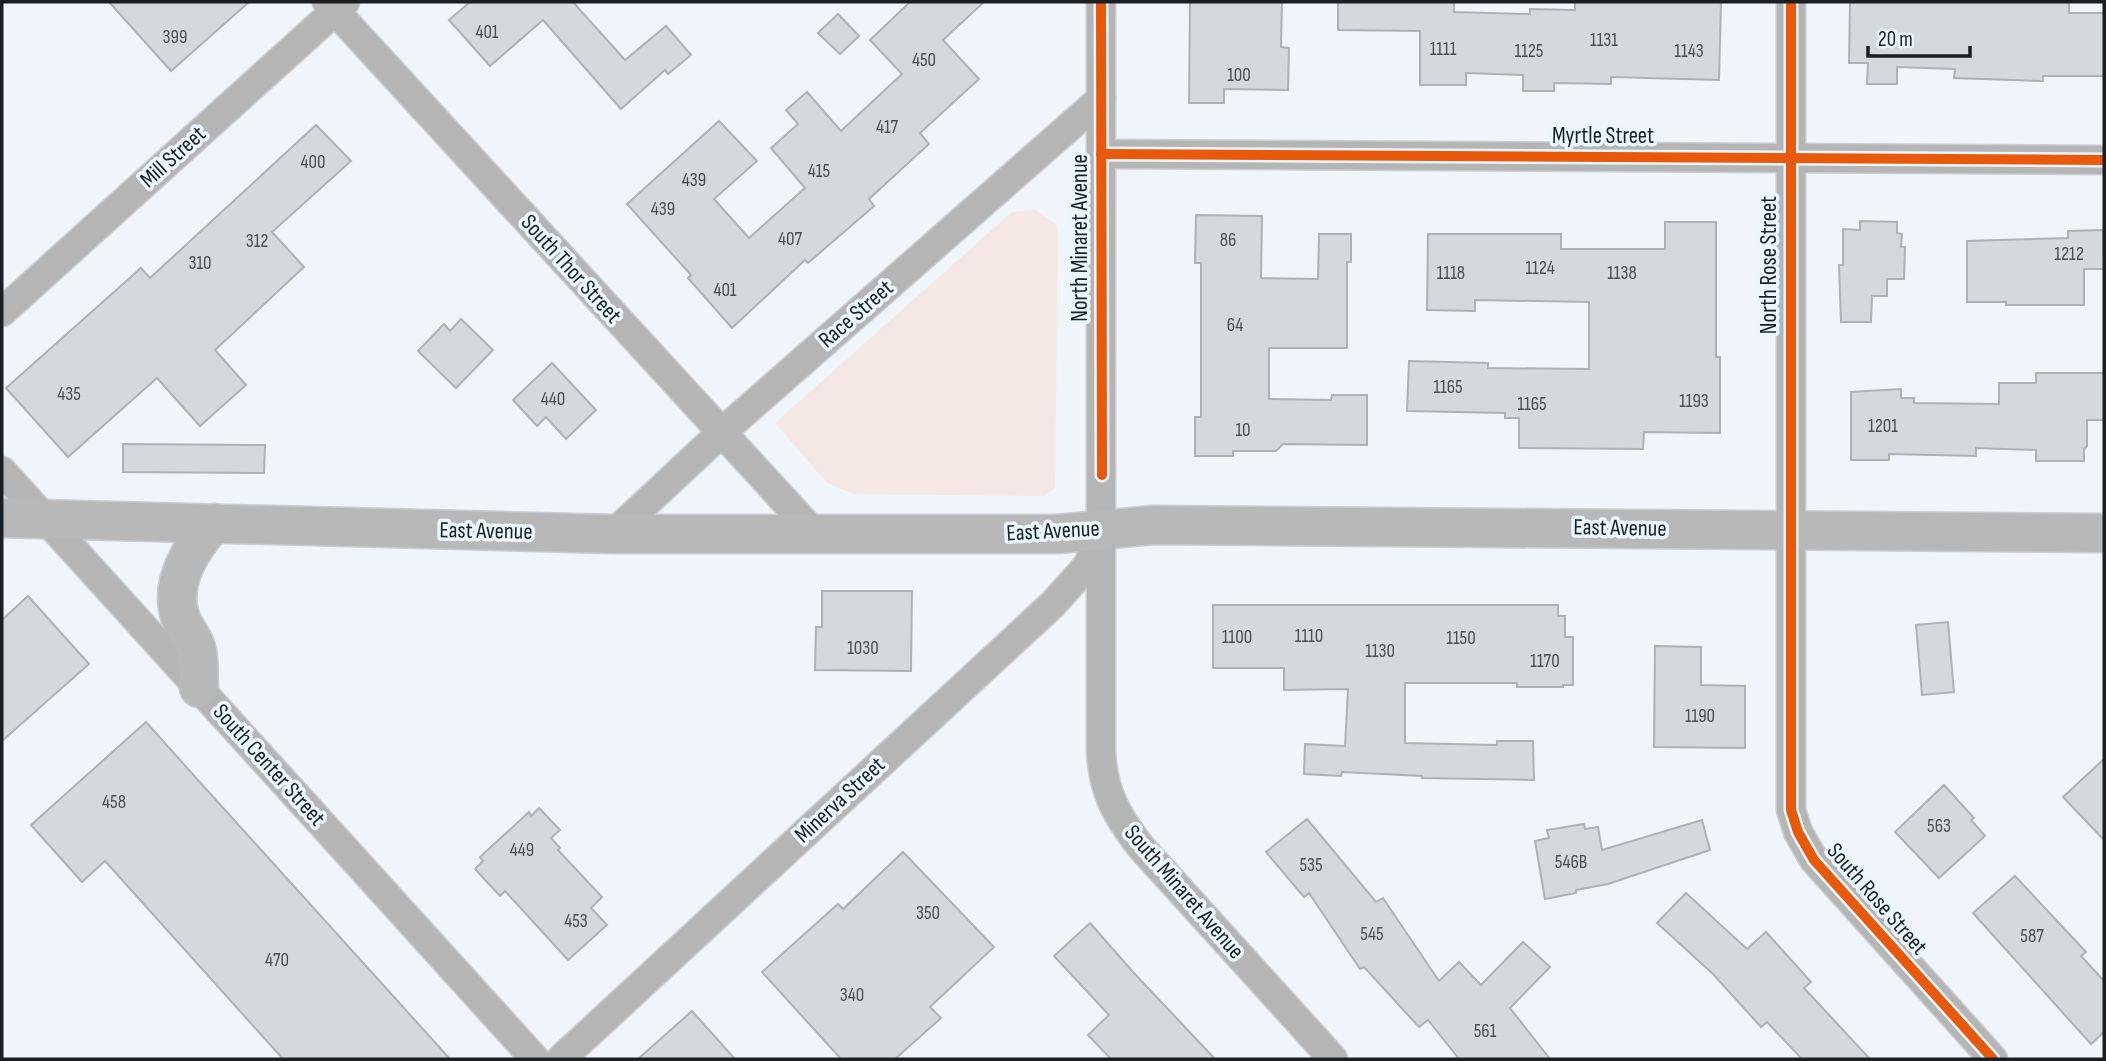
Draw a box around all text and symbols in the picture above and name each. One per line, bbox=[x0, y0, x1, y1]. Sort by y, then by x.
scale bar bbox=[1868, 14, 1969, 58]
house number: 401 bbox=[475, 21, 499, 44]
house number: 399 bbox=[163, 26, 187, 49]
text: 20 m bbox=[1878, 27, 1913, 52]
house number: 1131 bbox=[1590, 29, 1618, 52]
house number: 1111 bbox=[1430, 38, 1457, 61]
house number: 1125 bbox=[1515, 40, 1543, 63]
house number: 1143 bbox=[1674, 40, 1704, 63]
house number: 450 bbox=[912, 49, 936, 72]
house number: 100 bbox=[1227, 64, 1251, 87]
house number: 417 bbox=[876, 116, 899, 139]
street label: Mill Street bbox=[134, 120, 212, 194]
street label: Myrtle Street bbox=[1552, 122, 1654, 150]
house number: 400 bbox=[301, 151, 325, 174]
street label: North Minaret Avenue bbox=[1066, 154, 1094, 322]
house number: 415 bbox=[808, 160, 830, 183]
house number: 439 bbox=[682, 169, 706, 192]
street label: North Rose Street bbox=[1755, 196, 1783, 334]
house number: 439 bbox=[651, 198, 675, 221]
street label: South Thor Street bbox=[515, 209, 627, 329]
house number: 407 bbox=[778, 228, 802, 251]
house number: 86 bbox=[1220, 229, 1236, 252]
house number: 312 bbox=[246, 230, 268, 253]
house number: 1212 bbox=[2054, 243, 2084, 266]
house number: 310 bbox=[188, 252, 212, 275]
house number: 1124 bbox=[1525, 257, 1555, 280]
house number: 1118 bbox=[1437, 262, 1465, 285]
house number: 1138 bbox=[1607, 262, 1637, 285]
street label: Race Street bbox=[813, 274, 899, 354]
house number: 401 bbox=[713, 279, 737, 302]
house number: 64 bbox=[1227, 314, 1243, 337]
house number: 1165 bbox=[1433, 376, 1463, 399]
house number: 435 bbox=[57, 383, 81, 406]
house number: 440 bbox=[541, 388, 565, 411]
house number: 1193 bbox=[1679, 390, 1709, 413]
house number: 1165 bbox=[1517, 393, 1547, 416]
house number: 1201 bbox=[1868, 415, 1898, 438]
house number: 10 bbox=[1235, 419, 1251, 442]
street label: East Avenue bbox=[1573, 513, 1667, 543]
street label: East Avenue bbox=[1006, 515, 1100, 547]
street label: East Avenue bbox=[439, 516, 533, 546]
house number: 1110 bbox=[1295, 625, 1323, 648]
house number: 1100 bbox=[1222, 626, 1252, 649]
house number: 1150 bbox=[1446, 627, 1476, 650]
house number: 1030 bbox=[847, 637, 879, 660]
house number: 1130 bbox=[1365, 640, 1395, 663]
house number: 1170 bbox=[1530, 650, 1560, 673]
street label: South Center Street bbox=[207, 698, 331, 832]
house number: 1190 bbox=[1685, 705, 1715, 728]
street label: Minerva Street bbox=[789, 751, 891, 849]
house number: 458 bbox=[102, 791, 126, 814]
house number: 563 bbox=[1927, 815, 1951, 838]
street label: South Minaret Avenue bbox=[1118, 819, 1250, 965]
street label: South Rose Street bbox=[1821, 837, 1933, 961]
house number: 449 bbox=[510, 839, 534, 862]
house number: 546B bbox=[1555, 851, 1587, 874]
house number: 535 bbox=[1299, 854, 1323, 877]
house number: 350 bbox=[916, 902, 940, 925]
house number: 453 bbox=[564, 910, 588, 933]
house number: 545 bbox=[1360, 923, 1384, 946]
house number: 587 bbox=[2020, 925, 2044, 948]
house number: 470 bbox=[265, 949, 289, 972]
house number: 340 bbox=[840, 984, 864, 1007]
house number: 561 bbox=[1474, 1020, 1497, 1043]

